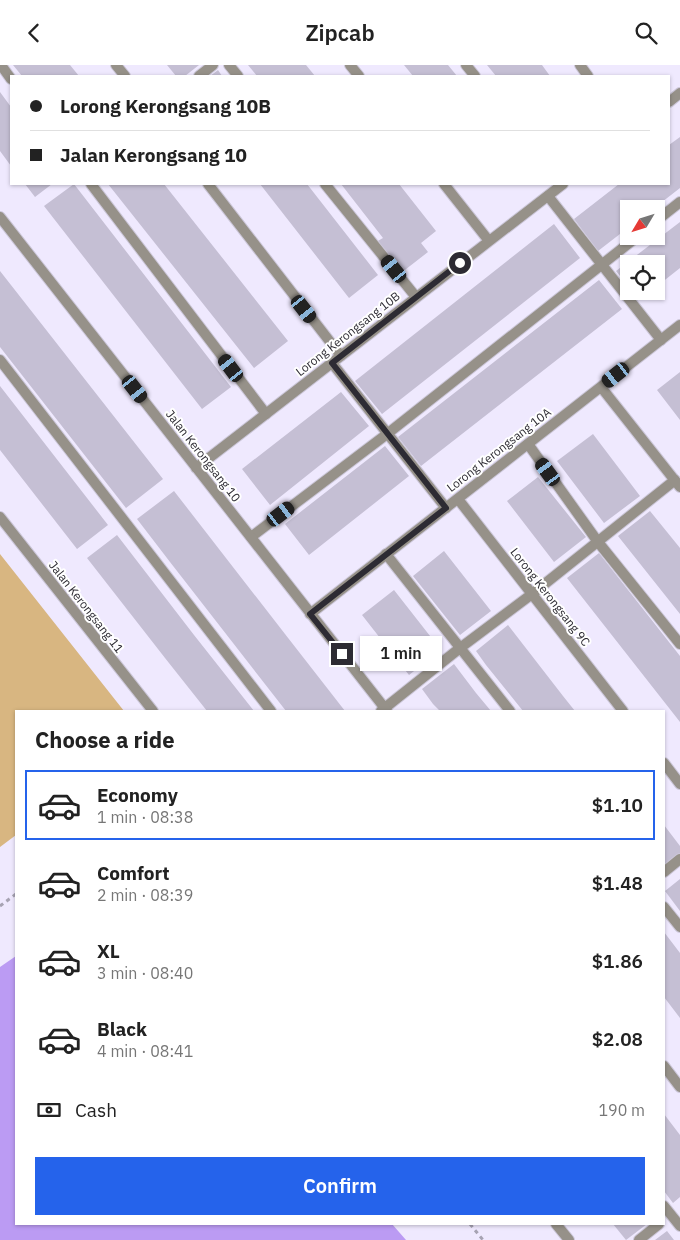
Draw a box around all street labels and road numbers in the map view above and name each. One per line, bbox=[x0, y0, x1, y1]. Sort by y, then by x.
street label: Lorong Kerongsang 10B bbox=[293, 288, 403, 379]
street label: Lorong Kerongsang 10A bbox=[444, 404, 554, 495]
street label: Jalan Kerongsang 10 bbox=[163, 407, 244, 505]
street label: Lorong Kerongsang 9C bbox=[507, 545, 594, 649]
street label: Jalan Kerongsang 11 bbox=[46, 558, 127, 656]

